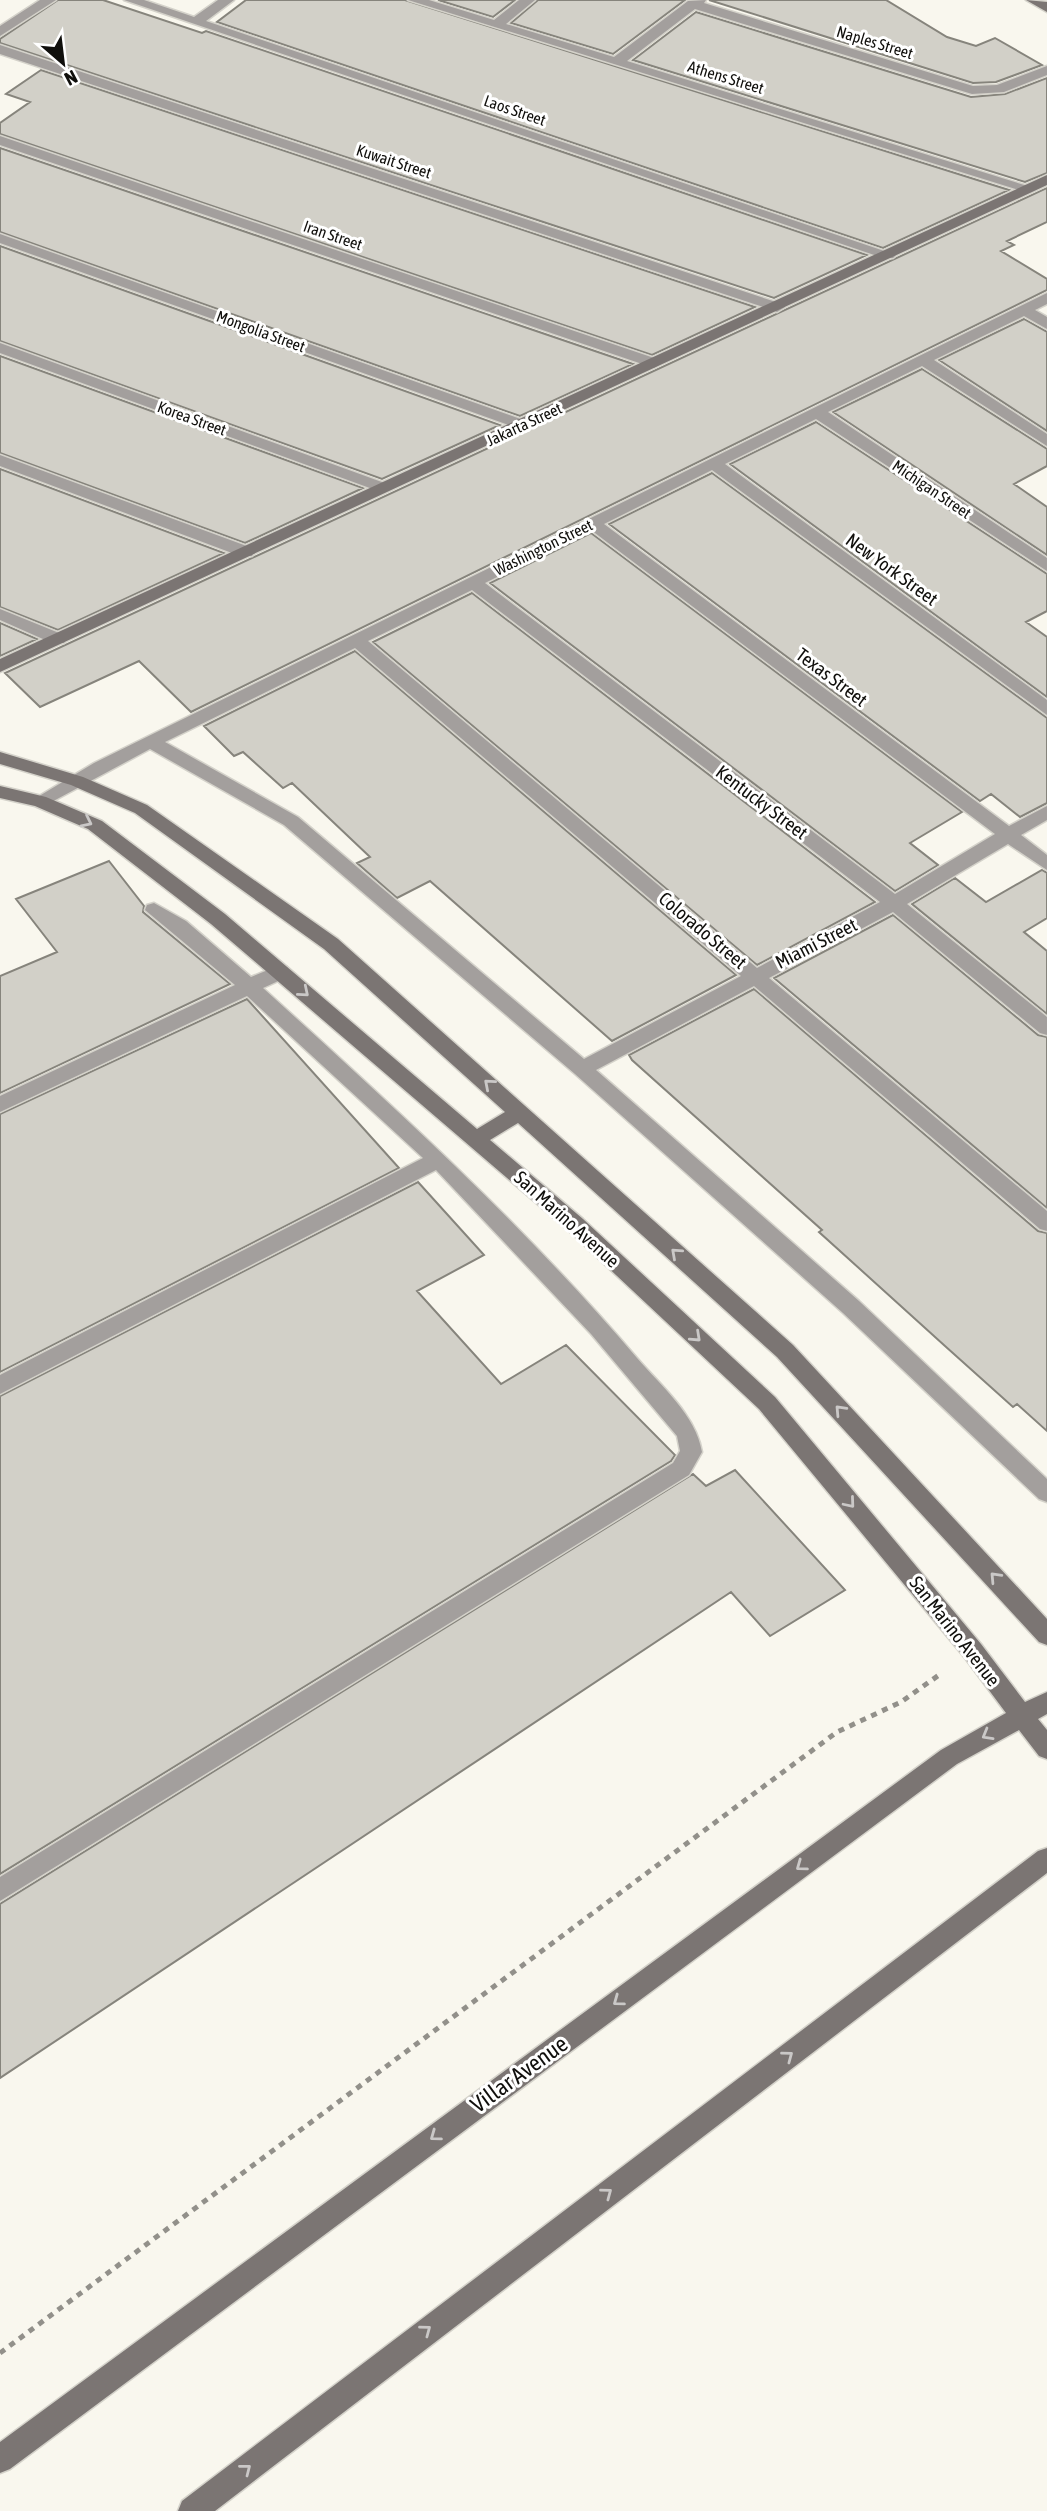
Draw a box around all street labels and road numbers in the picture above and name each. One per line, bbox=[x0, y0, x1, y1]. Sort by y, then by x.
street label: Naples Street bbox=[834, 22, 916, 63]
street label: Athens Street bbox=[686, 57, 766, 97]
street label: Laos Street bbox=[482, 91, 549, 129]
street label: Kuwait Street bbox=[354, 140, 434, 182]
street label: Iran Street bbox=[301, 217, 365, 254]
street label: Mongolia Street bbox=[214, 307, 308, 356]
street label: Korea Street bbox=[155, 397, 229, 439]
street label: Jakarta Street bbox=[484, 399, 565, 449]
street label: Michigan Street bbox=[889, 456, 975, 523]
street label: Washington Street bbox=[491, 515, 596, 580]
street label: New York Street bbox=[842, 528, 942, 610]
street label: Texas Street bbox=[792, 643, 872, 711]
street label: Kentucky Street bbox=[712, 760, 812, 844]
street label: Colorado Street bbox=[655, 887, 751, 973]
street label: Miami Street bbox=[772, 913, 860, 973]
street label: San Marino Avenue bbox=[510, 1166, 624, 1272]
street label: San Marino Avenue bbox=[905, 1572, 1005, 1690]
street label: Villar Avenue bbox=[466, 2030, 572, 2118]

